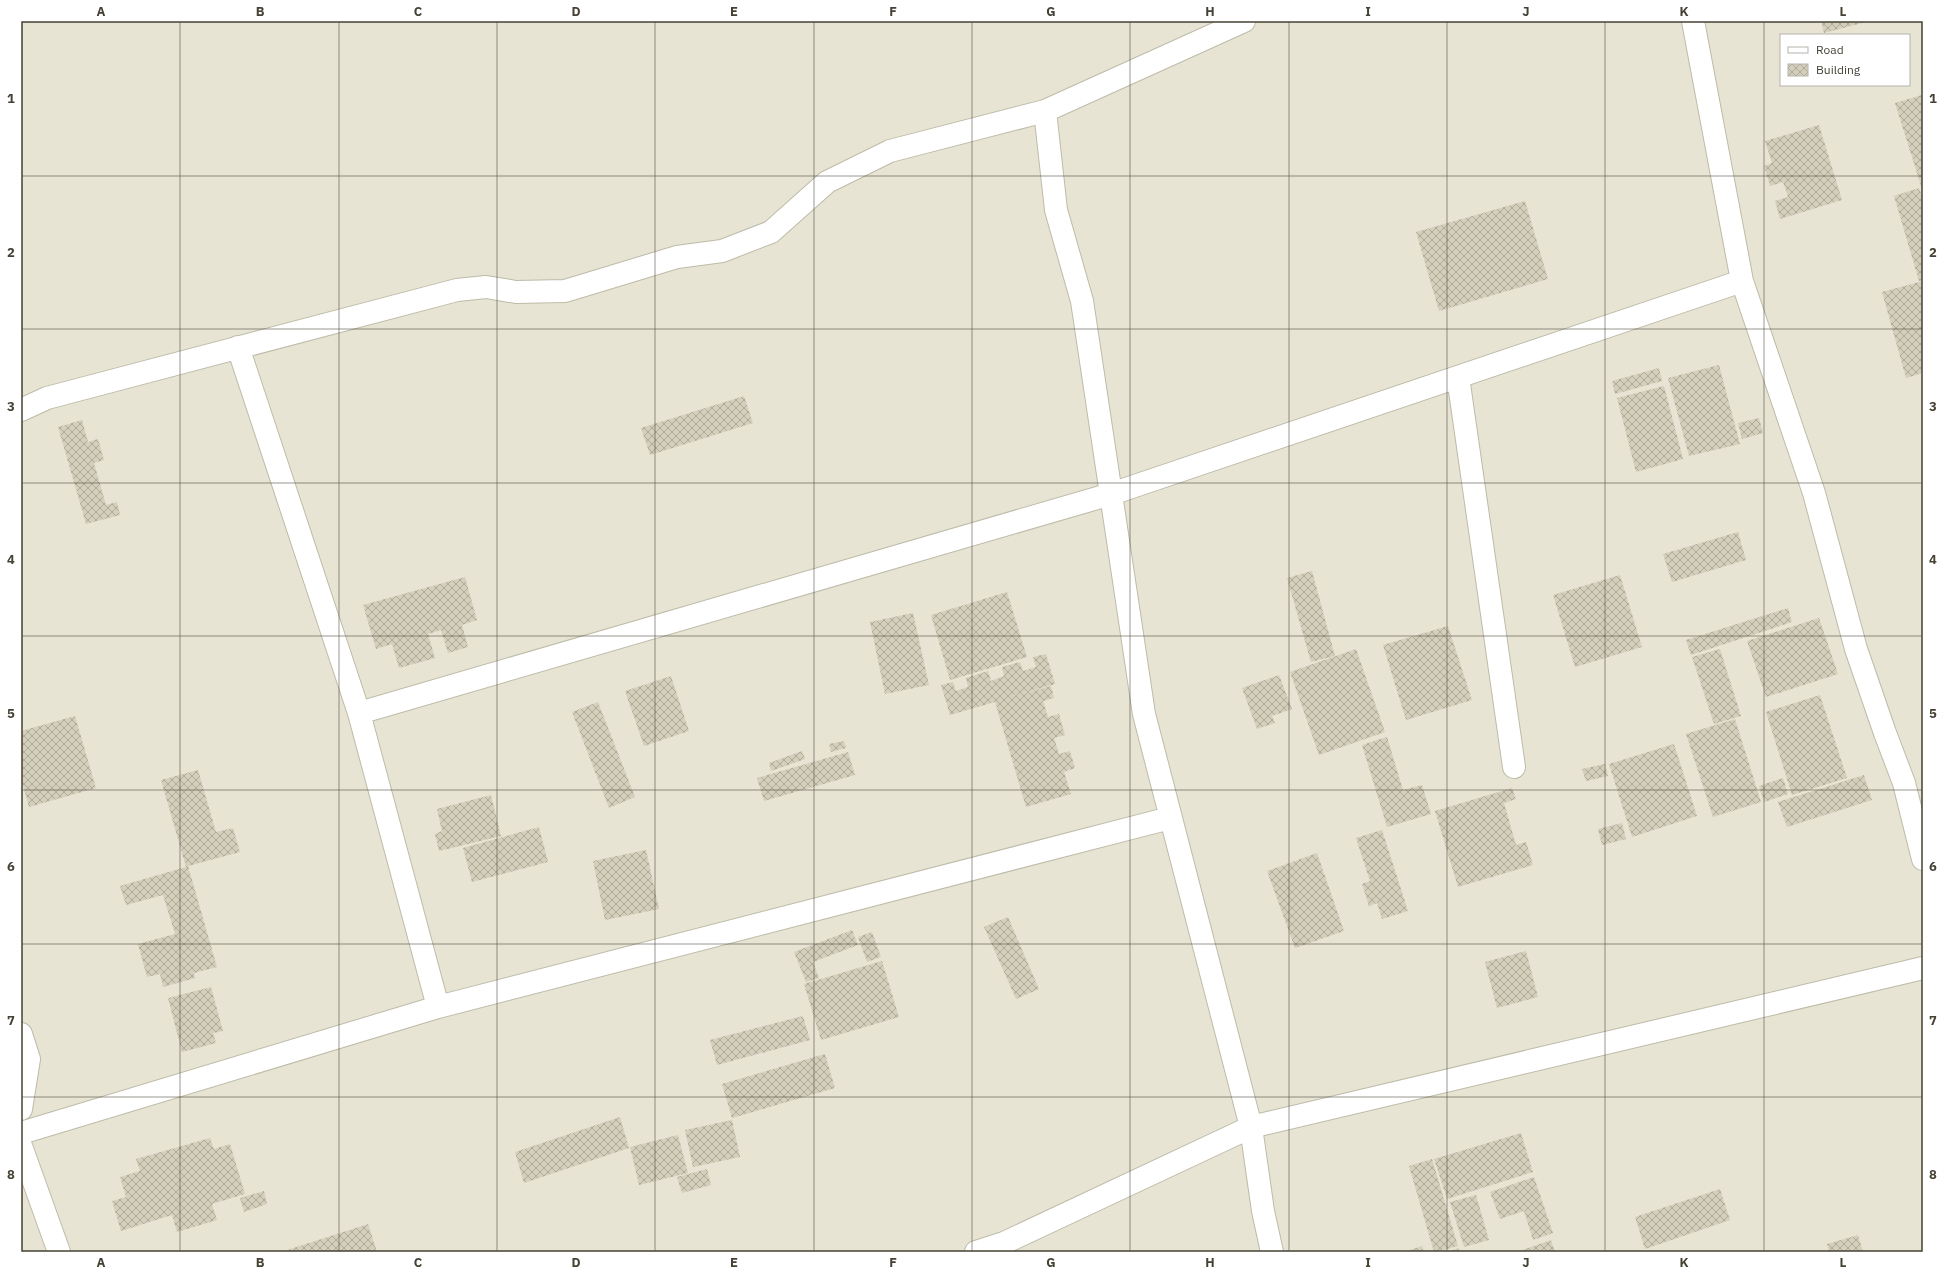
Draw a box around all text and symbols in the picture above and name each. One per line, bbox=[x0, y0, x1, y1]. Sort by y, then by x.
text: A bbox=[97, 3, 106, 20]
text: B bbox=[256, 3, 265, 20]
text: C bbox=[414, 3, 423, 20]
text: D bbox=[571, 3, 581, 20]
text: E bbox=[730, 3, 738, 20]
text: F bbox=[889, 3, 897, 20]
text: G bbox=[1046, 3, 1056, 20]
text: H bbox=[1205, 3, 1215, 20]
text: I bbox=[1365, 3, 1371, 20]
text: J bbox=[1522, 3, 1530, 20]
text: K bbox=[1679, 3, 1689, 20]
text: L bbox=[1840, 3, 1847, 20]
legend bbox=[1780, 34, 1910, 86]
text: Road bbox=[1816, 42, 1844, 57]
text: Building bbox=[1816, 62, 1861, 77]
text: 1 bbox=[7, 90, 15, 107]
text: 1 bbox=[1929, 90, 1937, 107]
text: 2 bbox=[7, 244, 15, 261]
text: 2 bbox=[1929, 244, 1937, 261]
text: 3 bbox=[7, 398, 15, 415]
text: 3 bbox=[1929, 398, 1937, 415]
text: 4 bbox=[7, 551, 15, 568]
text: 4 bbox=[1929, 551, 1937, 568]
text: 5 bbox=[7, 705, 15, 722]
text: 5 bbox=[1929, 705, 1937, 722]
text: 6 bbox=[7, 858, 15, 875]
text: 6 bbox=[1929, 858, 1937, 875]
text: 7 bbox=[7, 1012, 15, 1029]
text: 7 bbox=[1929, 1012, 1937, 1029]
text: 8 bbox=[7, 1166, 15, 1183]
text: 8 bbox=[1929, 1166, 1937, 1183]
text: A bbox=[97, 1254, 106, 1271]
text: B bbox=[256, 1254, 265, 1271]
text: C bbox=[414, 1254, 423, 1271]
text: D bbox=[571, 1254, 581, 1271]
text: E bbox=[730, 1254, 738, 1271]
text: F bbox=[889, 1254, 897, 1271]
text: G bbox=[1046, 1254, 1056, 1271]
text: H bbox=[1205, 1254, 1215, 1271]
text: I bbox=[1365, 1254, 1371, 1271]
text: J bbox=[1522, 1254, 1530, 1271]
text: K bbox=[1679, 1254, 1689, 1271]
text: L bbox=[1840, 1254, 1847, 1271]

